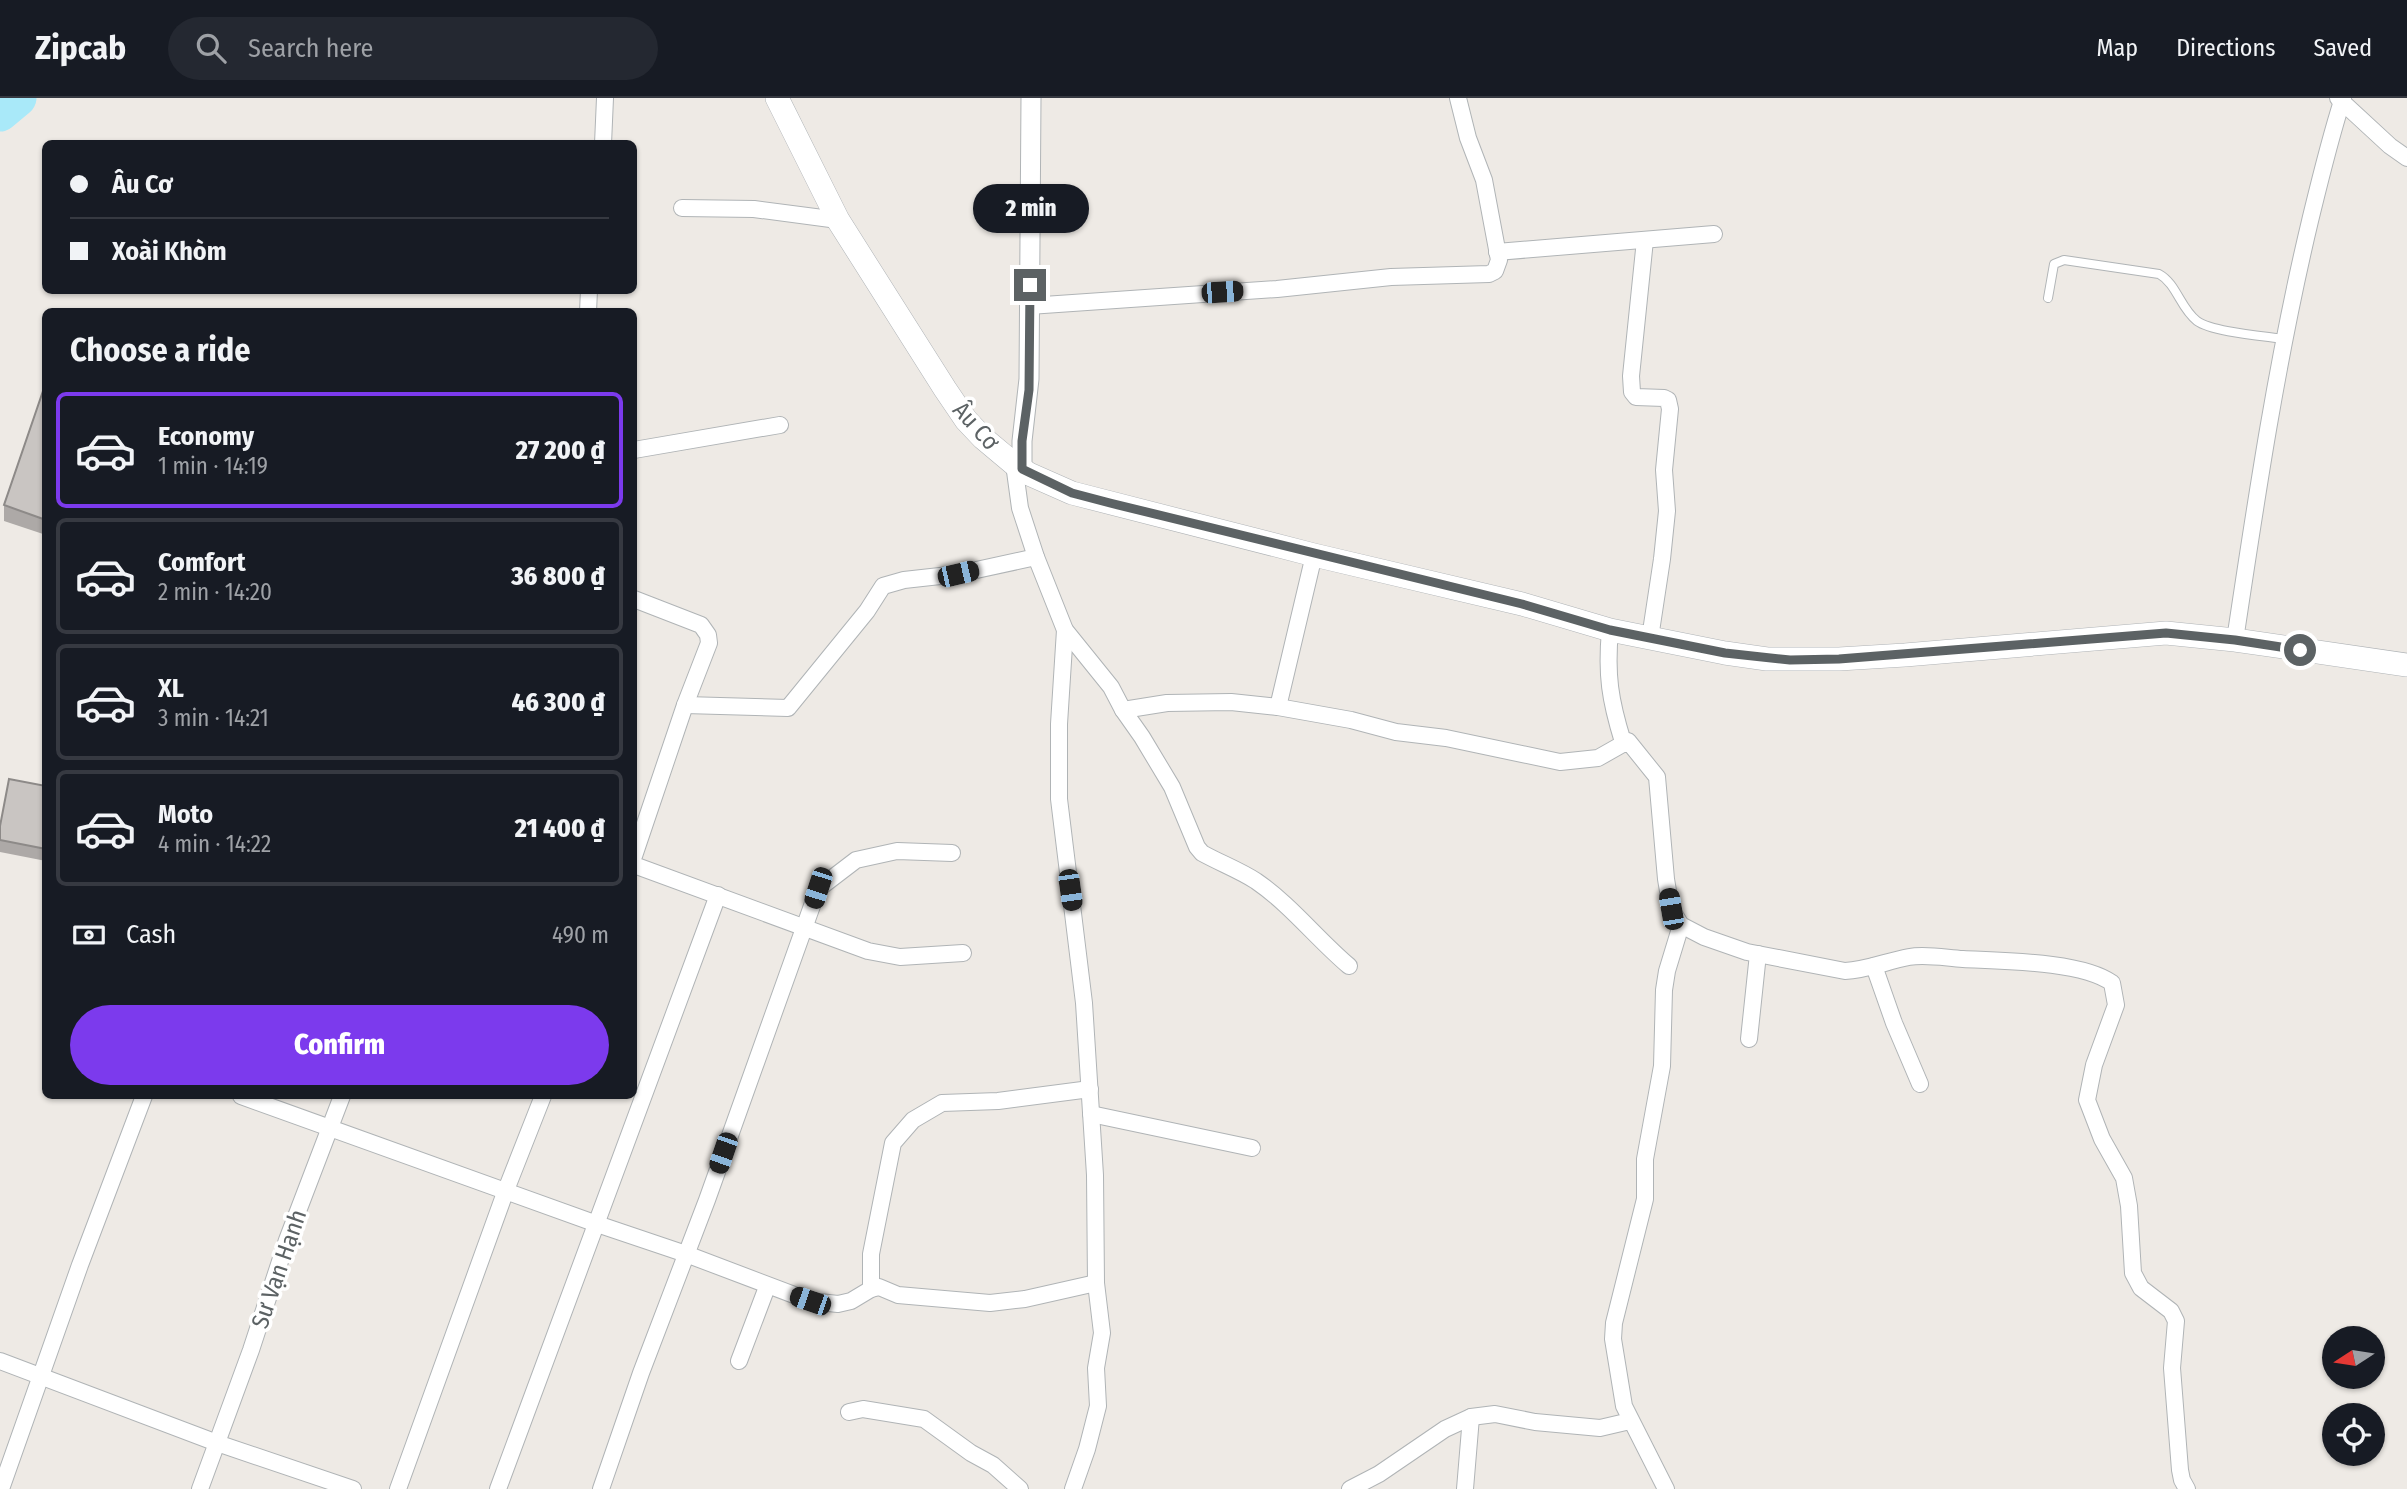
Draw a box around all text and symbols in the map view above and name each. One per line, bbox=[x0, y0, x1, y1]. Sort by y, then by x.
search box bbox=[168, 17, 658, 80]
text: Zipcab bbox=[35, 28, 126, 68]
icon: search bbox=[192, 29, 230, 67]
text: Search here bbox=[248, 33, 373, 64]
text: Map bbox=[2097, 34, 2138, 62]
text: Directions bbox=[2176, 34, 2275, 62]
text: Saved bbox=[2313, 34, 2372, 62]
text: Âu Cơ bbox=[112, 169, 173, 200]
callout: 2 min bbox=[972, 184, 1088, 232]
text: 2 min bbox=[1006, 194, 1056, 222]
text: Xoài Khòm bbox=[112, 236, 227, 267]
route end bbox=[1014, 269, 1046, 301]
car bbox=[1201, 280, 1244, 304]
text: Choose a ride bbox=[70, 331, 251, 369]
street label: Âu Cơ bbox=[947, 396, 1005, 456]
icon: car bbox=[74, 419, 137, 482]
text: Economy bbox=[158, 421, 254, 452]
text: 27 200 ₫ bbox=[516, 435, 605, 466]
text: 1 min · 14:19 bbox=[158, 452, 268, 480]
icon: car bbox=[74, 545, 137, 608]
text: Comfort bbox=[158, 547, 246, 578]
car bbox=[936, 559, 981, 589]
text: 36 800 ₫ bbox=[511, 561, 605, 592]
text: 2 min · 14:20 bbox=[158, 578, 272, 606]
route start bbox=[2284, 634, 2316, 666]
icon: car bbox=[74, 671, 137, 734]
text: XL bbox=[158, 673, 184, 704]
text: 46 300 ₫ bbox=[511, 687, 605, 718]
text: 3 min · 14:21 bbox=[158, 704, 269, 732]
icon: car bbox=[74, 797, 137, 860]
text: Moto bbox=[158, 799, 213, 830]
text: 21 400 ₫ bbox=[515, 813, 605, 844]
text: 4 min · 14:22 bbox=[158, 830, 271, 858]
car bbox=[802, 865, 835, 911]
car bbox=[1057, 868, 1084, 912]
car bbox=[1658, 886, 1685, 932]
icon: cash bbox=[70, 916, 108, 954]
text: Cash bbox=[126, 919, 176, 950]
text: 490 m bbox=[552, 921, 609, 949]
button: Confirm bbox=[70, 1005, 609, 1085]
car bbox=[707, 1130, 740, 1176]
street label: Sư Vạn Hạnh bbox=[246, 1206, 312, 1332]
car bbox=[787, 1284, 834, 1318]
north arrow bbox=[2322, 1326, 2385, 1390]
map controls bbox=[2322, 1326, 2385, 1466]
button: locate bbox=[2322, 1403, 2385, 1466]

